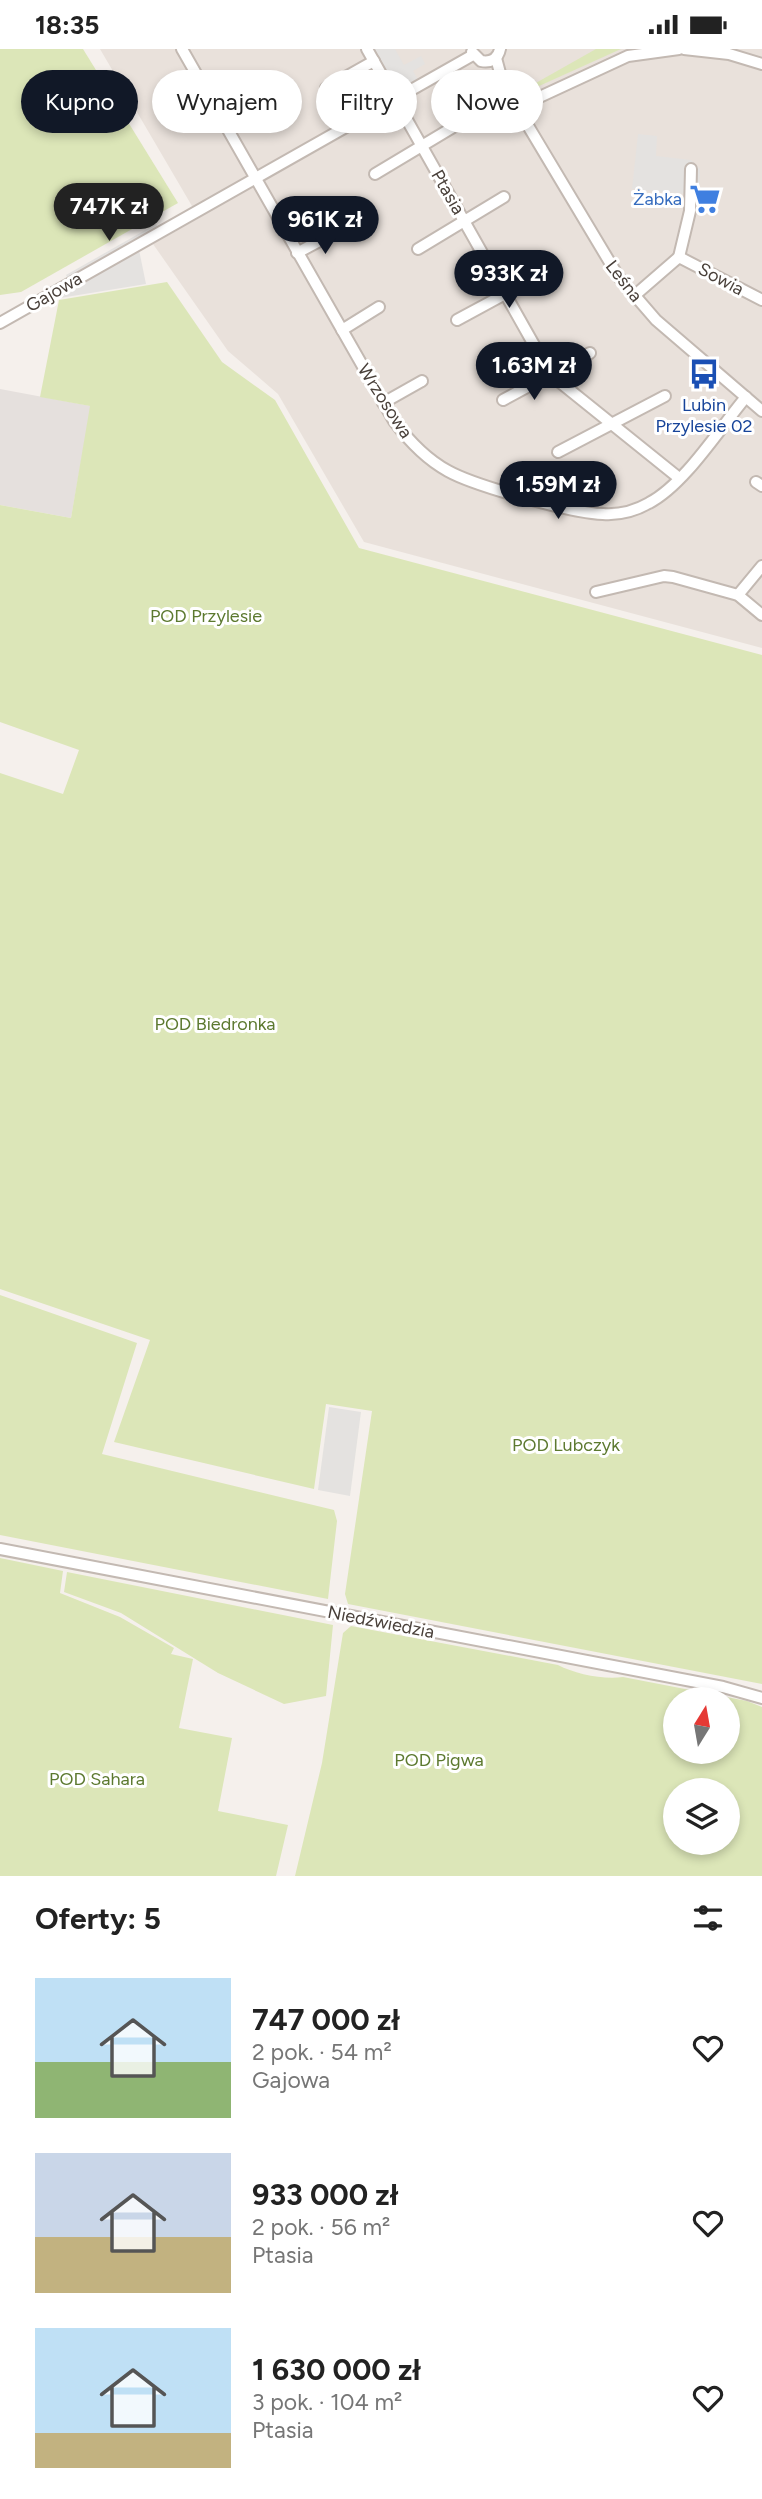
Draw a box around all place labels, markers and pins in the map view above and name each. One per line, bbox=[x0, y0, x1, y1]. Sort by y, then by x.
supermarket icon: Żabka bbox=[688, 182, 722, 216]
pin: 747K zł bbox=[44, 183, 174, 243]
place label: Żabka bbox=[633, 188, 682, 210]
pin: 961K zł bbox=[260, 197, 390, 256]
pin: 933K zł bbox=[444, 251, 574, 310]
pin: 1.63M zł bbox=[462, 343, 606, 402]
bus stop icon: Lubin Przylesie 02 bbox=[687, 357, 721, 391]
place label: Lubin Przylesie 02 bbox=[656, 394, 752, 437]
pin: 1.59M zł bbox=[486, 461, 630, 521]

